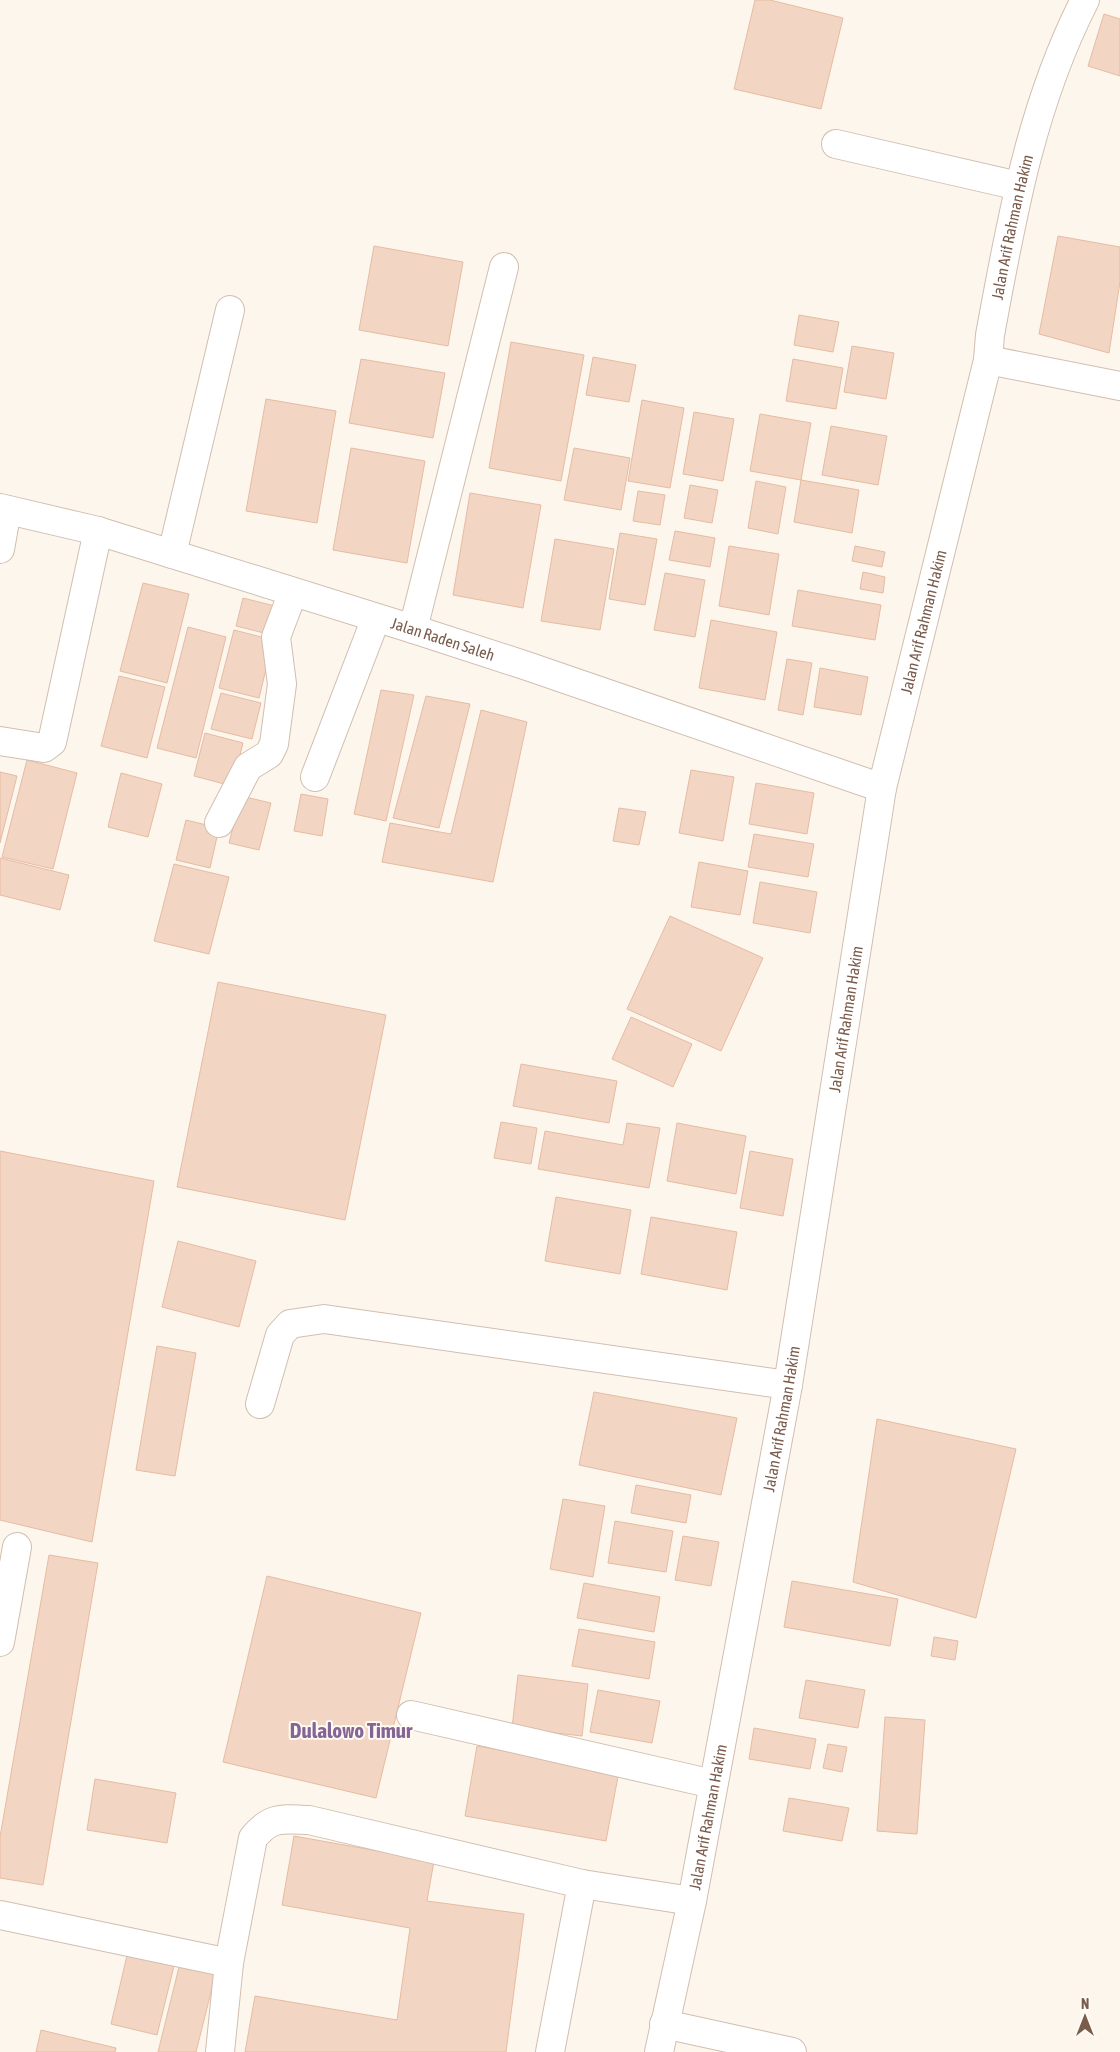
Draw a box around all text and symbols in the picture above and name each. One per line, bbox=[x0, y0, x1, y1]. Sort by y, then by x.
street label: Jalan Arif Rahman Hakim bbox=[988, 153, 1036, 301]
street label: Jalan Arif Rahman Hakim bbox=[897, 548, 950, 696]
street label: Jalan Raden Saleh bbox=[389, 614, 497, 664]
street label: Jalan Arif Rahman Hakim bbox=[825, 944, 866, 1093]
street label: Jalan Arif Rahman Hakim bbox=[759, 1345, 803, 1493]
district label: Dulalowo Timur bbox=[290, 1718, 413, 1742]
street label: Jalan Arif Rahman Hakim bbox=[685, 1743, 730, 1891]
north arrow bbox=[1060, 1992, 1110, 2042]
text: N bbox=[1081, 1996, 1089, 2012]

